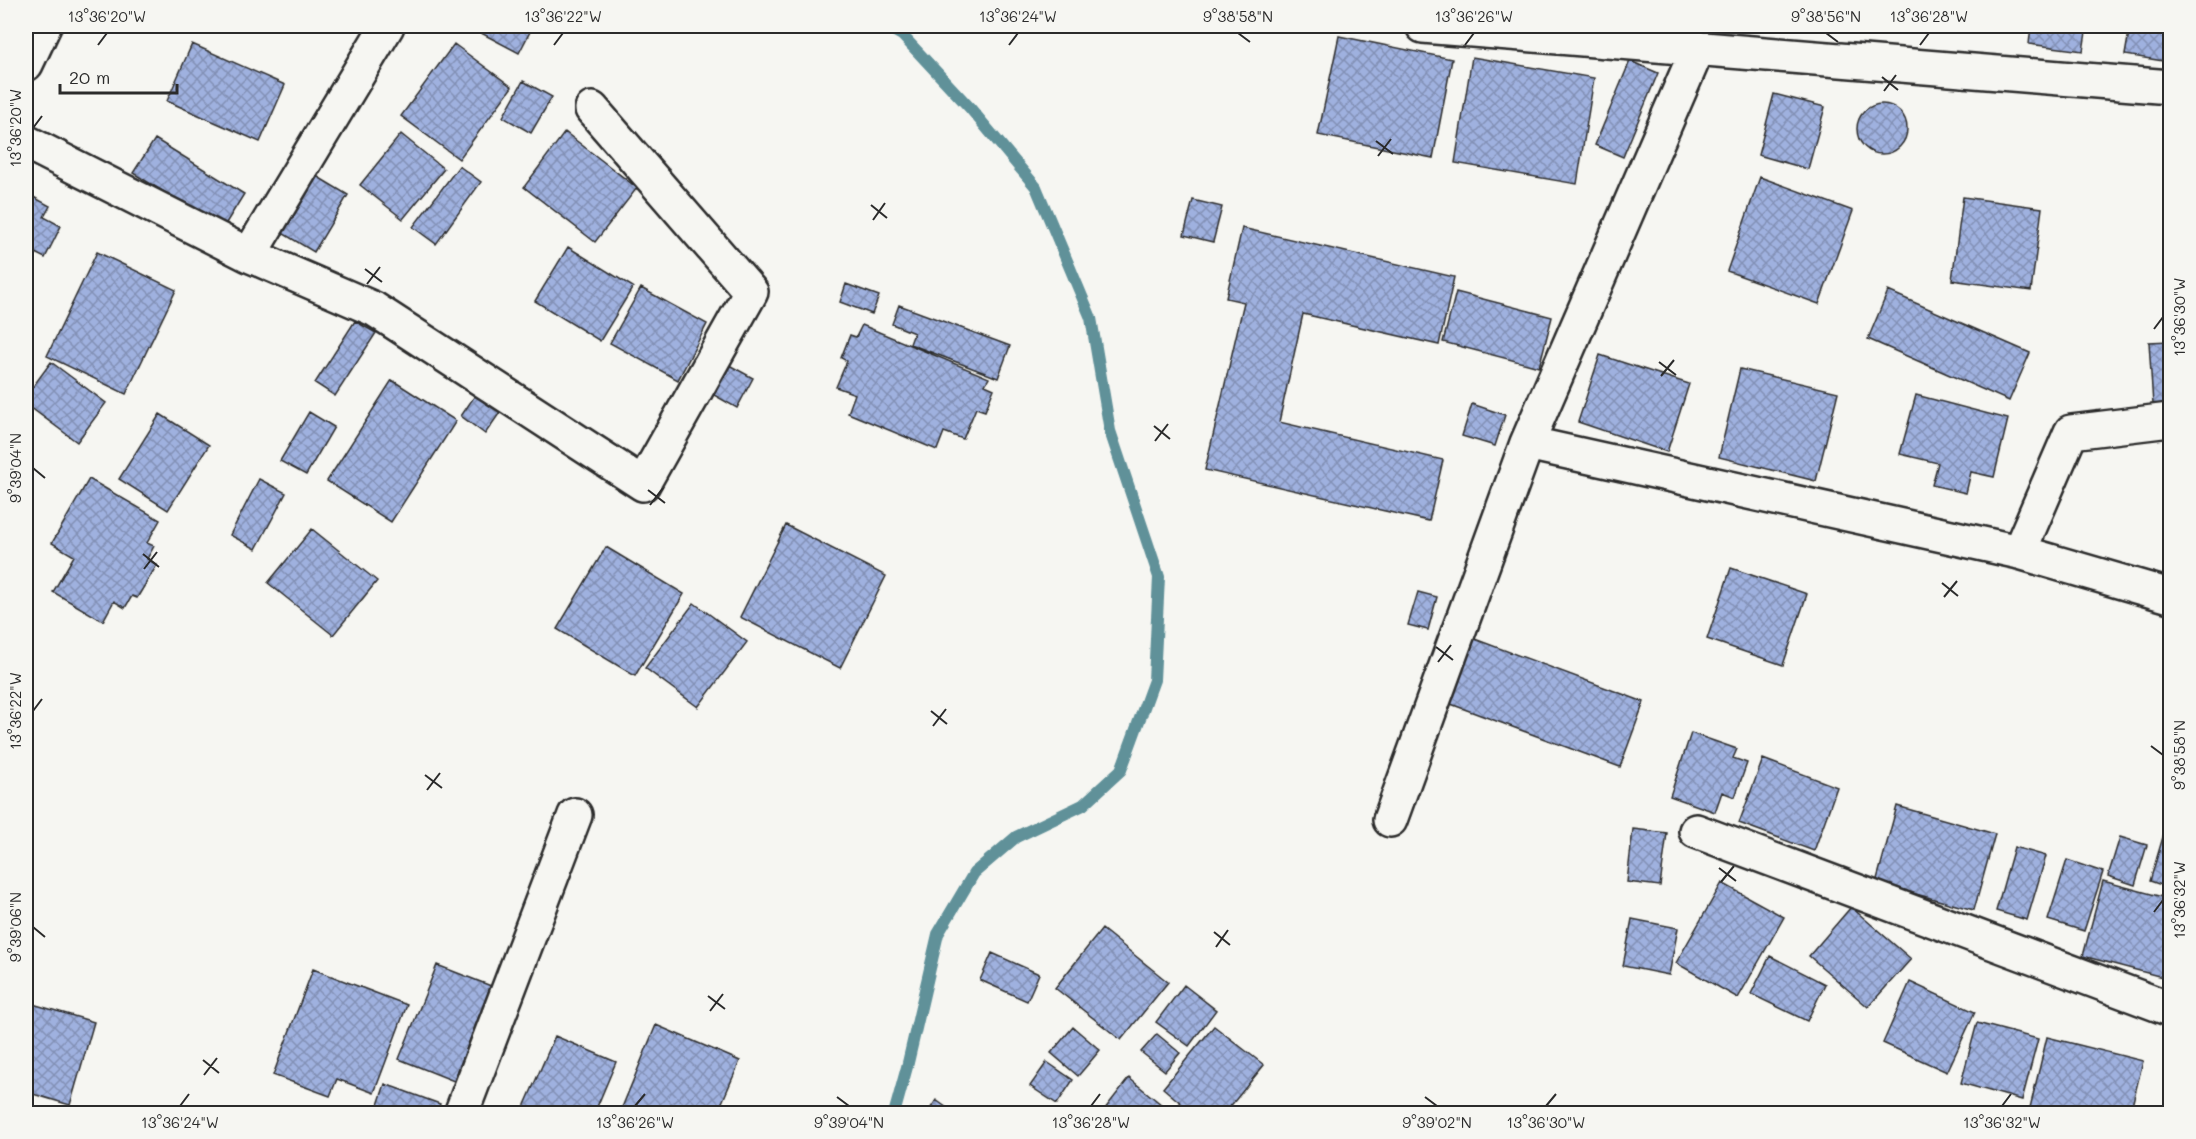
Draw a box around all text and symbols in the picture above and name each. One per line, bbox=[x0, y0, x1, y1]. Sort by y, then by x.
text: 13°36'20"W bbox=[68, 6, 146, 26]
text: 13°36'22"W bbox=[524, 6, 602, 26]
text: 13°36'24"W bbox=[979, 6, 1057, 26]
text: 9°38'58"N bbox=[1203, 6, 1273, 26]
text: 13°36'26"W bbox=[1435, 6, 1513, 26]
text: 9°38'56"N bbox=[1791, 6, 1861, 26]
text: 13°36'28"W bbox=[1890, 6, 1968, 26]
scale bar bbox=[60, 57, 177, 95]
text: 20 m bbox=[69, 65, 110, 89]
text: 13°36'20"W bbox=[5, 89, 25, 167]
text: 13°36'30"W bbox=[2169, 278, 2189, 356]
text: 9°39'04"N bbox=[5, 433, 25, 503]
text: 13°36'22"W bbox=[5, 672, 25, 750]
text: 9°38'58"N bbox=[2169, 720, 2189, 790]
text: 13°36'32"W bbox=[2169, 861, 2189, 939]
text: 9°39'06"N bbox=[5, 892, 25, 962]
text: 13°36'24"W bbox=[141, 1112, 219, 1132]
text: 13°36'26"W bbox=[596, 1112, 674, 1132]
text: 9°39'04"N bbox=[814, 1112, 884, 1132]
text: 13°36'28"W bbox=[1052, 1112, 1130, 1132]
text: 9°39'02"N bbox=[1402, 1112, 1472, 1132]
text: 13°36'30"W bbox=[1507, 1112, 1585, 1132]
text: 13°36'32"W bbox=[1963, 1112, 2041, 1132]

